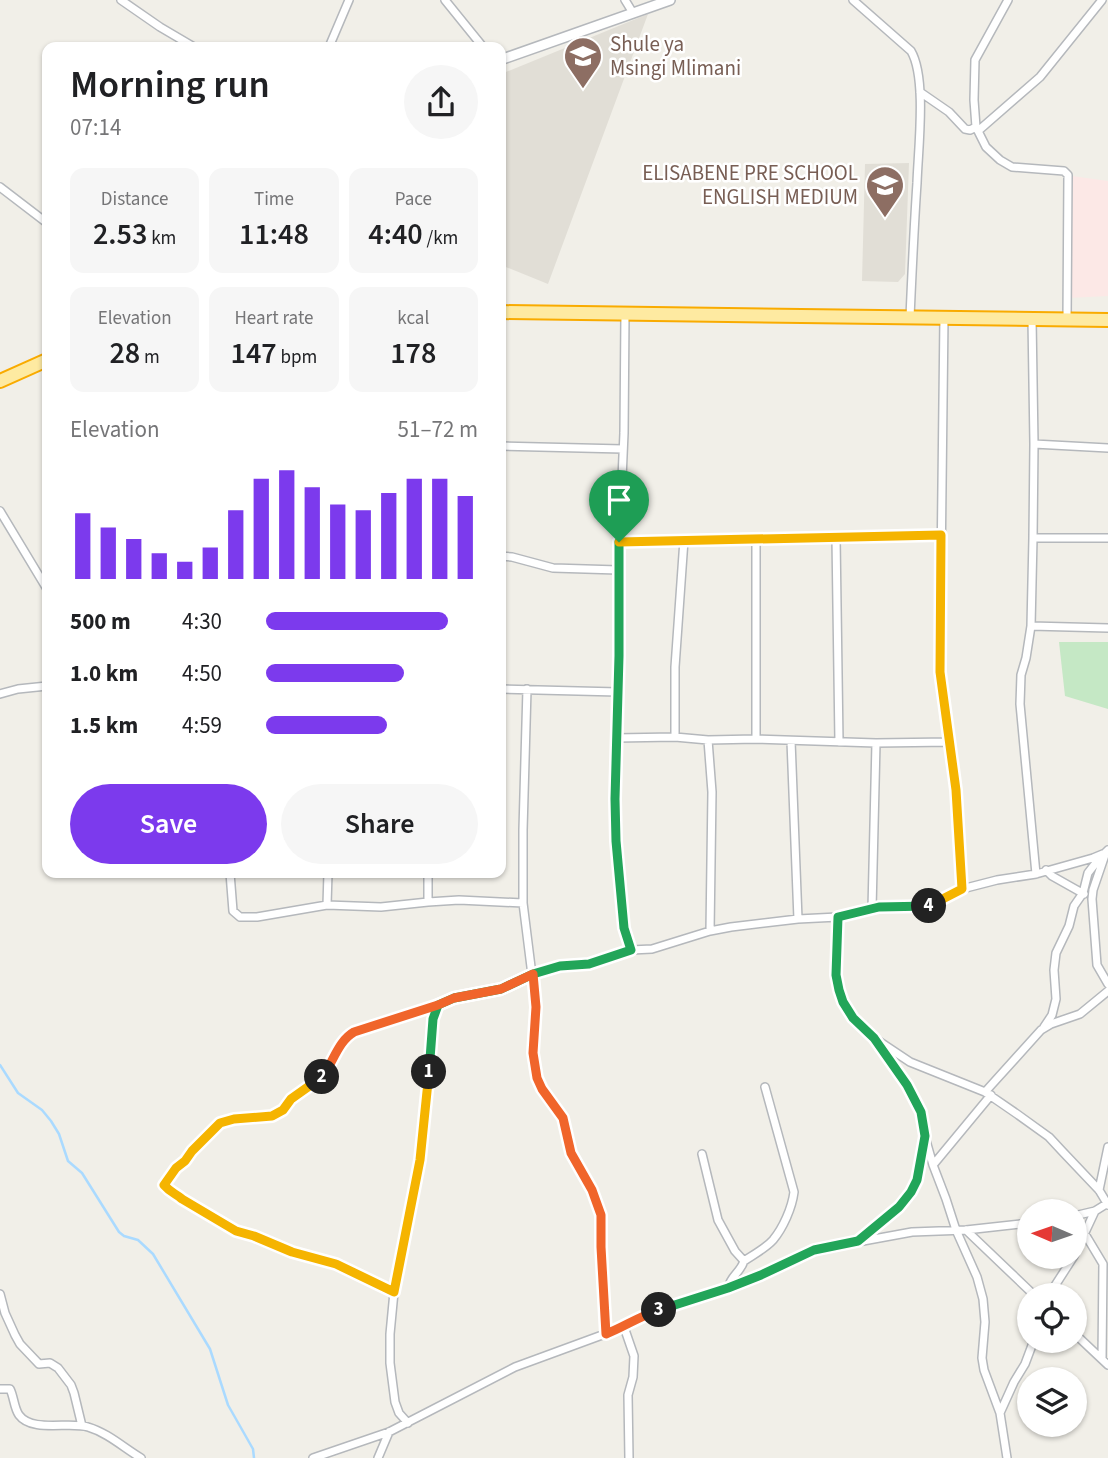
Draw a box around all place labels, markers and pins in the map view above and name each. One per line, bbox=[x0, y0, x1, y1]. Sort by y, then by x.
place label: Shule ya Msingi Mlimani bbox=[610, 29, 741, 83]
school or university icon: Shule ya Msingi Mlimani bbox=[562, 35, 604, 90]
place label: ELISABENE PRE SCHOOL ENGLISH MEDIUM bbox=[642, 158, 858, 212]
school or university icon: ELISABENE PRE SCHOOL ENGLISH MEDIUM bbox=[864, 164, 906, 219]
pin bbox=[589, 470, 649, 542]
pin: 4 bbox=[912, 888, 946, 923]
pin: 1 bbox=[412, 1054, 446, 1090]
pin: 2 bbox=[304, 1060, 340, 1094]
pin: 3 bbox=[642, 1292, 676, 1328]

